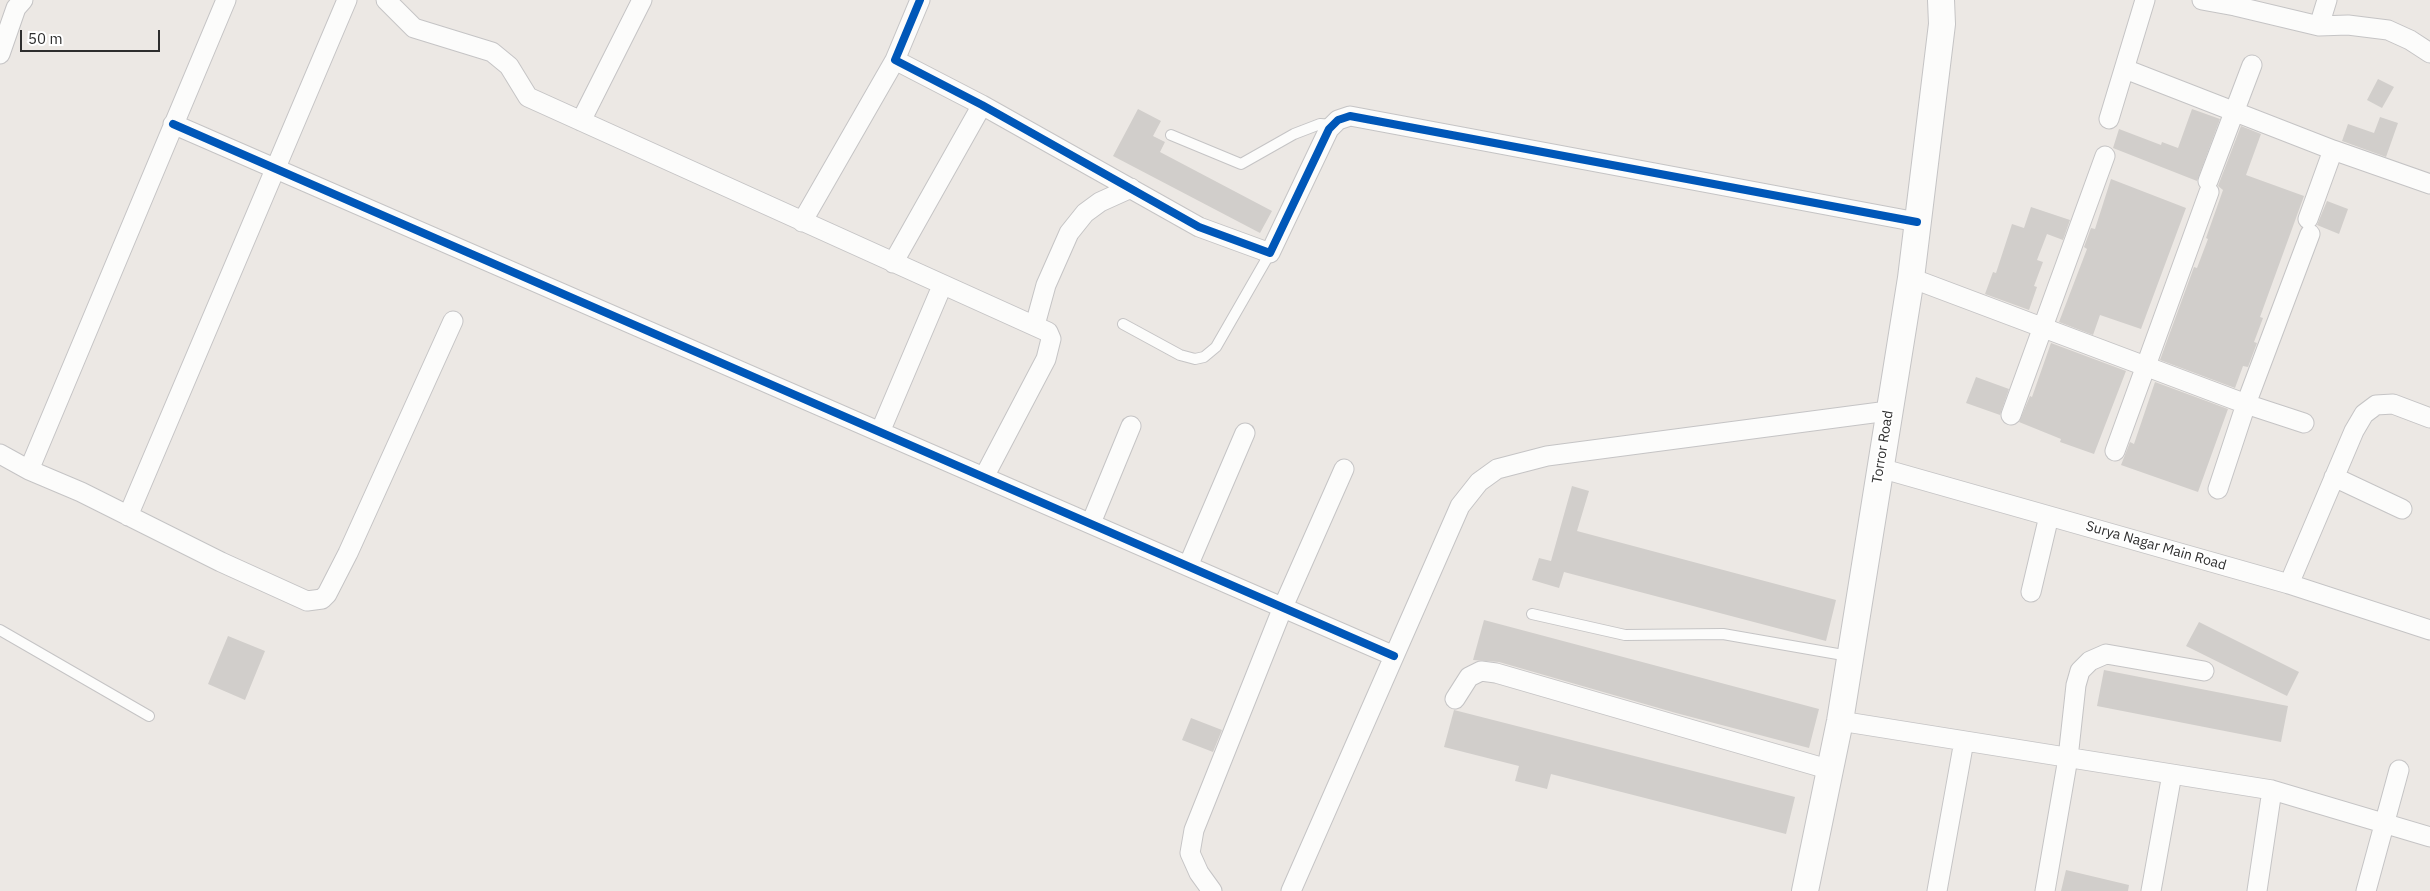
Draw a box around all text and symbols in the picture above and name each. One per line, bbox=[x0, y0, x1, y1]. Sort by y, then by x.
scale bar bbox=[22, 20, 162, 52]
text: 50 m bbox=[28, 29, 63, 48]
street label: Torror Road bbox=[1869, 409, 1897, 485]
street label: Surya Nagar Main Road bbox=[2084, 518, 2228, 574]

